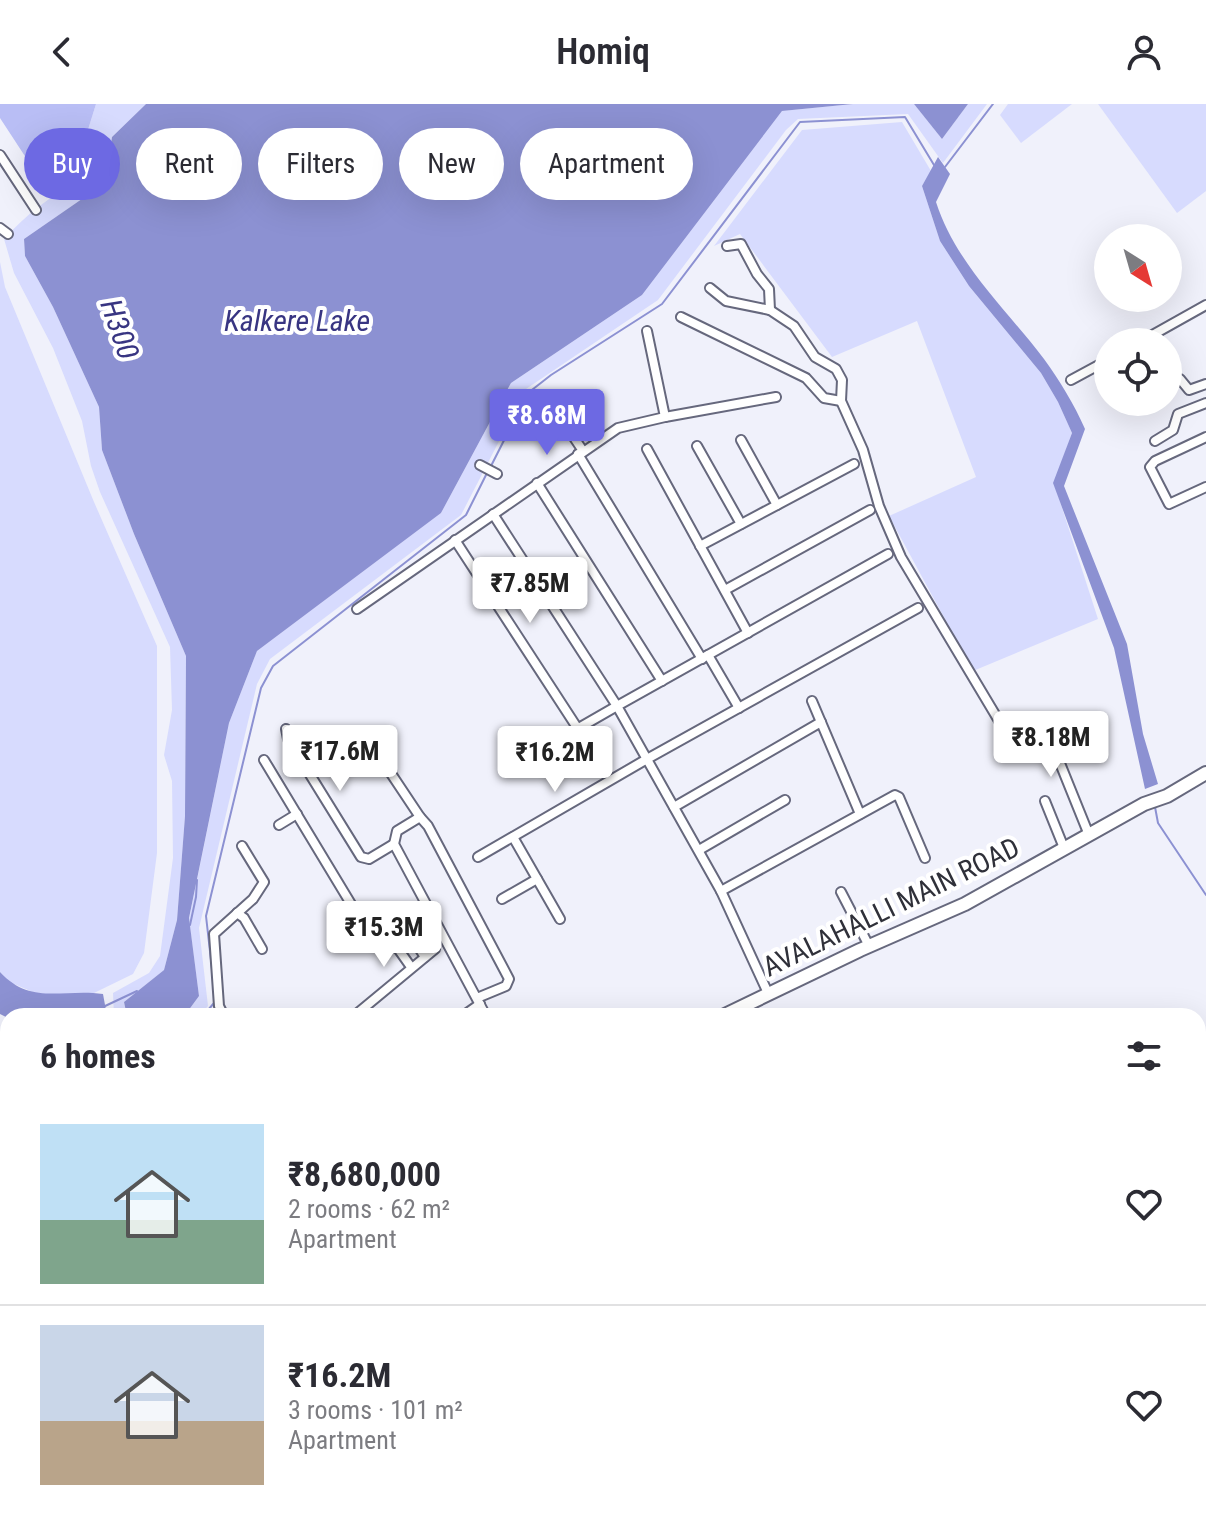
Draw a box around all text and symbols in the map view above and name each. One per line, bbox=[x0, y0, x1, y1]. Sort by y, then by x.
icon: back bbox=[40, 30, 84, 74]
icon: person bbox=[1122, 30, 1166, 74]
text: Homiq bbox=[556, 31, 650, 73]
chip: Buy bbox=[24, 128, 120, 200]
chip: Rent bbox=[136, 128, 242, 200]
chip: Filters bbox=[258, 128, 383, 200]
chip: New bbox=[399, 128, 504, 200]
chip: Apartment bbox=[520, 128, 693, 200]
north arrow bbox=[1094, 224, 1182, 312]
map controls bbox=[1094, 224, 1182, 416]
water label: H300 bbox=[93, 294, 147, 364]
water label: Kalkere Lake bbox=[224, 303, 370, 338]
button: locate bbox=[1094, 328, 1182, 416]
pin: ₹8.68M bbox=[482, 389, 612, 457]
text: ₹8.68M bbox=[508, 400, 587, 430]
pin: ₹7.85M bbox=[465, 557, 595, 625]
text: ₹7.85M bbox=[491, 568, 570, 598]
pin: ₹8.18M bbox=[986, 711, 1116, 779]
text: ₹8.18M bbox=[1012, 722, 1091, 752]
pin: ₹17.6M bbox=[275, 725, 405, 793]
pin: ₹16.2M bbox=[490, 726, 620, 794]
text: ₹17.6M bbox=[301, 736, 380, 766]
text: ₹16.2M bbox=[516, 737, 595, 767]
street label: AVALAHALLI MAIN ROAD bbox=[757, 831, 1025, 983]
pin: ₹15.3M bbox=[319, 901, 449, 969]
text: ₹15.3M bbox=[345, 912, 424, 942]
icon: filters bbox=[1122, 1034, 1166, 1078]
text: 6 homes bbox=[40, 1036, 156, 1076]
text: ₹8,680,000 bbox=[288, 1154, 441, 1194]
icon: home bbox=[104, 1156, 200, 1252]
icon: heart bbox=[1122, 1182, 1166, 1226]
text: 2 rooms · 62 m² bbox=[288, 1194, 450, 1224]
text: Apartment bbox=[288, 1224, 397, 1254]
text: ₹16.2M bbox=[288, 1355, 391, 1395]
icon: home bbox=[104, 1357, 200, 1453]
icon: heart bbox=[1122, 1383, 1166, 1427]
text: 3 rooms · 101 m² bbox=[288, 1395, 463, 1425]
text: Apartment bbox=[288, 1425, 397, 1455]

